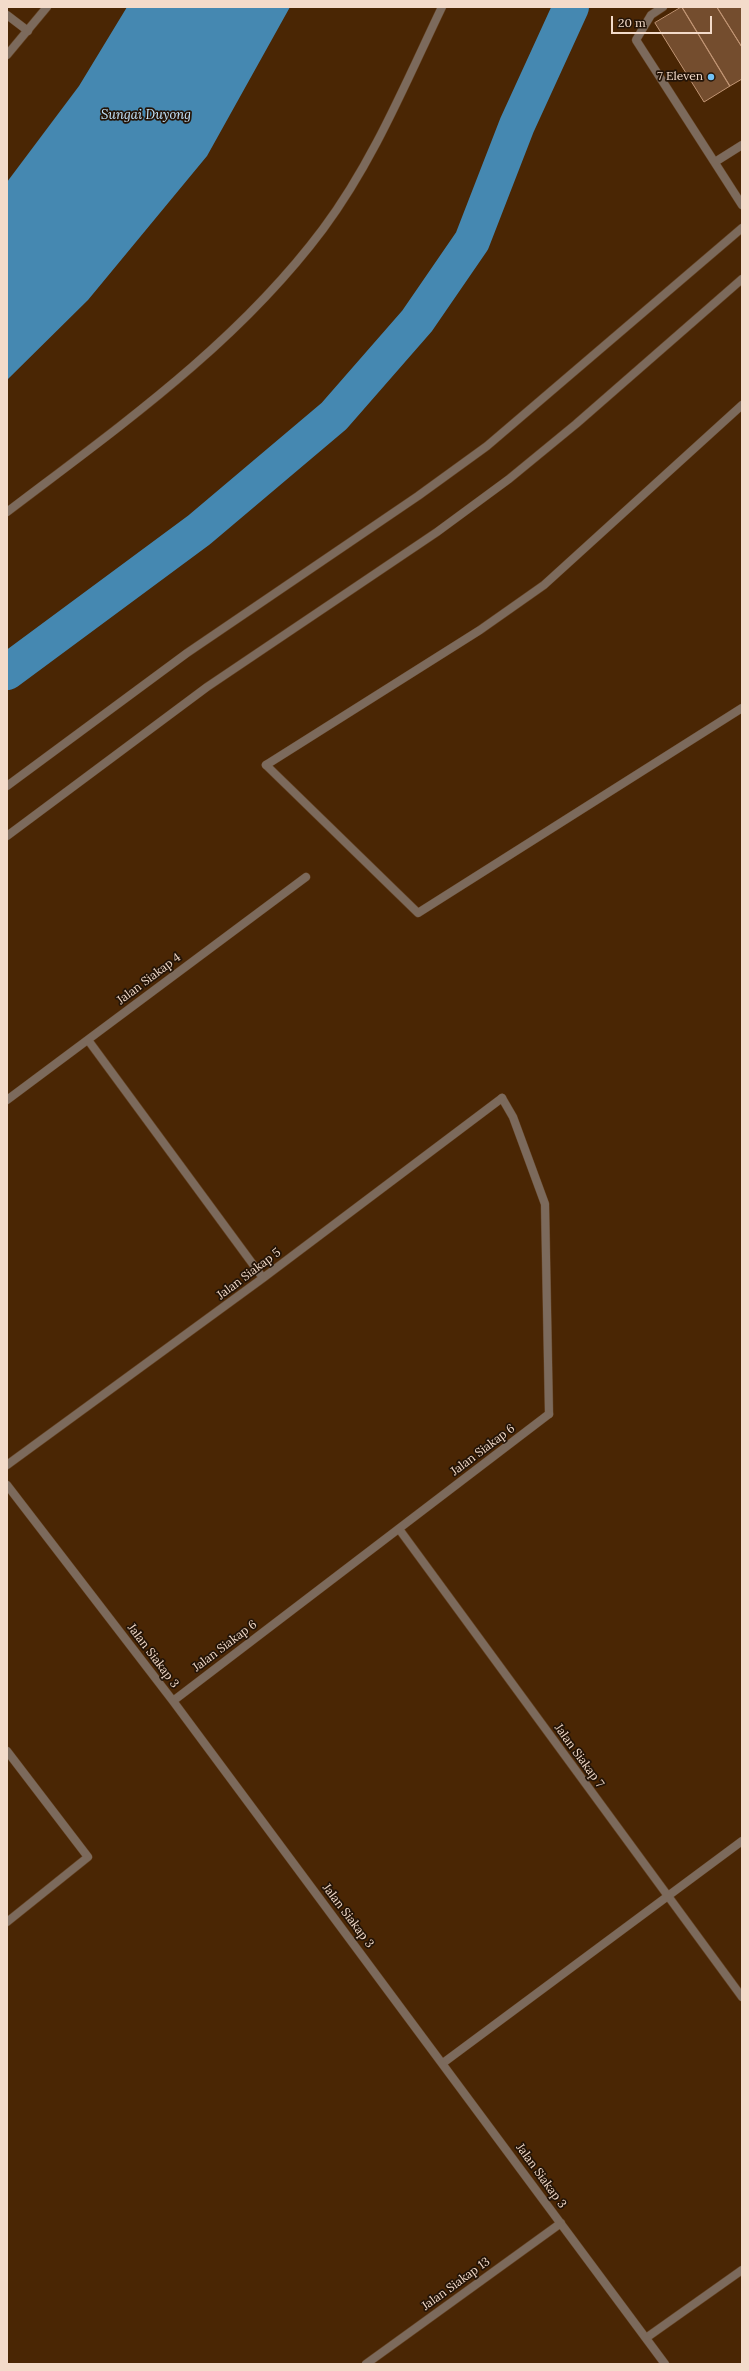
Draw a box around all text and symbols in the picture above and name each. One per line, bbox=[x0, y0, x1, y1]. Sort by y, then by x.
scale bar bbox=[613, 8, 714, 34]
text: 20 m bbox=[618, 15, 646, 30]
place label: 7 Eleven bbox=[657, 70, 703, 84]
marker: 7 Eleven bbox=[706, 72, 716, 82]
water label: Sungai Duyong bbox=[101, 107, 191, 123]
street label: Jalan Siakap 4 bbox=[114, 950, 184, 1008]
street label: Jalan Siakap 5 bbox=[214, 1245, 284, 1303]
street label: Jalan Siakap 6 bbox=[448, 1421, 518, 1479]
street label: Jalan Siakap 6 bbox=[190, 1617, 260, 1675]
street label: Jalan Siakap 3 bbox=[124, 1621, 182, 1691]
street label: Jalan Siakap 7 bbox=[551, 1721, 607, 1791]
street label: Jalan Siakap 3 bbox=[319, 1881, 377, 1951]
street label: Jalan Siakap 3 bbox=[513, 2141, 569, 2211]
street label: Jalan Siakap 13 bbox=[419, 2254, 493, 2314]

